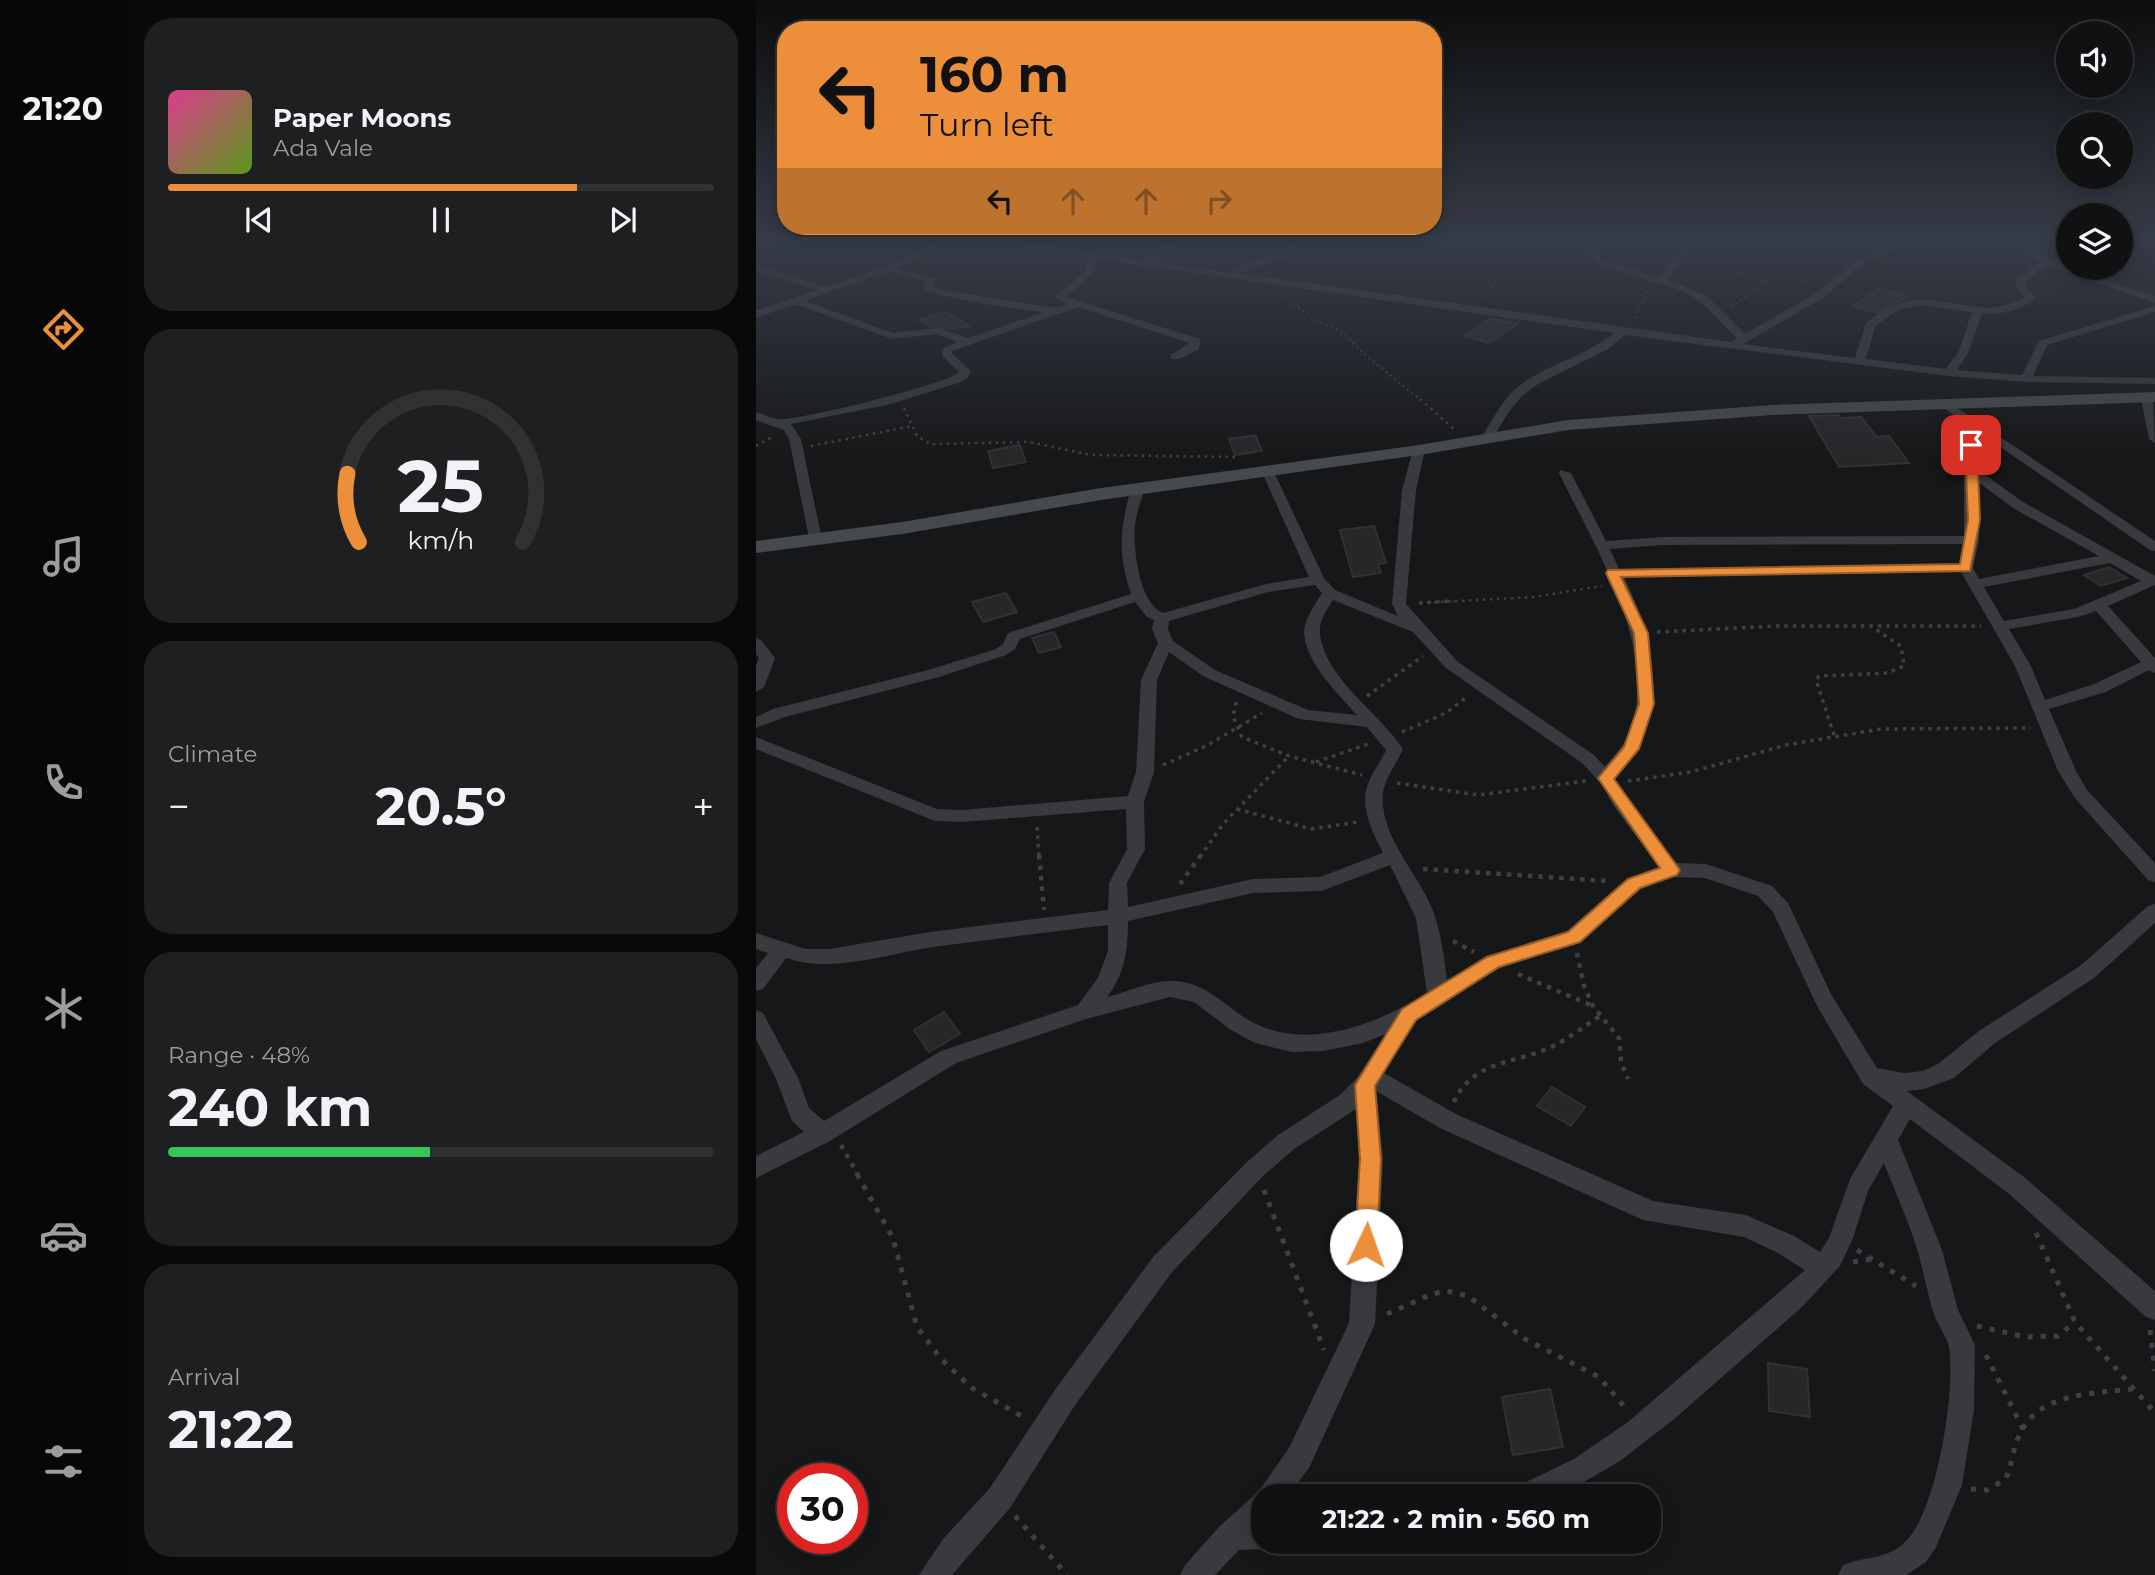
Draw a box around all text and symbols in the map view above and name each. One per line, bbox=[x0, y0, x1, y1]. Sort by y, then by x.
map controls bbox=[2056, 21, 2133, 280]
button: sound bbox=[2056, 21, 2133, 98]
text: 160 m bbox=[920, 45, 1069, 104]
icon: left bbox=[805, 49, 896, 140]
text: 21:20 bbox=[23, 89, 103, 128]
text: Paper Moons bbox=[273, 102, 451, 134]
text: Turn left bbox=[920, 105, 1054, 144]
button: search bbox=[2056, 112, 2133, 189]
text: Ada Vale bbox=[273, 134, 373, 162]
icon: left bbox=[981, 182, 1019, 220]
icon: ahead bbox=[1054, 182, 1092, 220]
icon: ahead bbox=[1127, 182, 1165, 220]
icon: right bbox=[1200, 182, 1238, 220]
icon: previous bbox=[240, 201, 278, 239]
icon: pause bbox=[422, 201, 460, 239]
icon: next bbox=[604, 201, 642, 239]
button: layers bbox=[2056, 203, 2133, 280]
icon: directions bbox=[39, 305, 88, 354]
pin bbox=[1941, 415, 2001, 475]
icon: arrive bbox=[1952, 426, 1990, 464]
text: 25 bbox=[398, 443, 484, 531]
text: km/h bbox=[408, 525, 474, 555]
icon: music bbox=[39, 532, 88, 581]
text: Climate bbox=[168, 740, 257, 768]
icon: phone bbox=[39, 758, 88, 807]
text: 20.5° bbox=[375, 775, 507, 838]
text: − bbox=[168, 783, 190, 830]
text: + bbox=[692, 783, 714, 830]
icon: climate bbox=[39, 984, 88, 1033]
text: Range · 48% bbox=[168, 1041, 310, 1069]
text: 240 km bbox=[168, 1076, 372, 1139]
position arrow bbox=[1329, 1208, 1403, 1282]
icon: car bbox=[39, 1211, 88, 1260]
text: Arrival bbox=[168, 1363, 241, 1391]
text: 21:22 bbox=[168, 1398, 294, 1461]
icon: filters bbox=[39, 1437, 88, 1486]
speed limit sign: 30 bbox=[777, 1463, 868, 1554]
text: 21:22 · 2 min · 560 m bbox=[1322, 1503, 1590, 1535]

